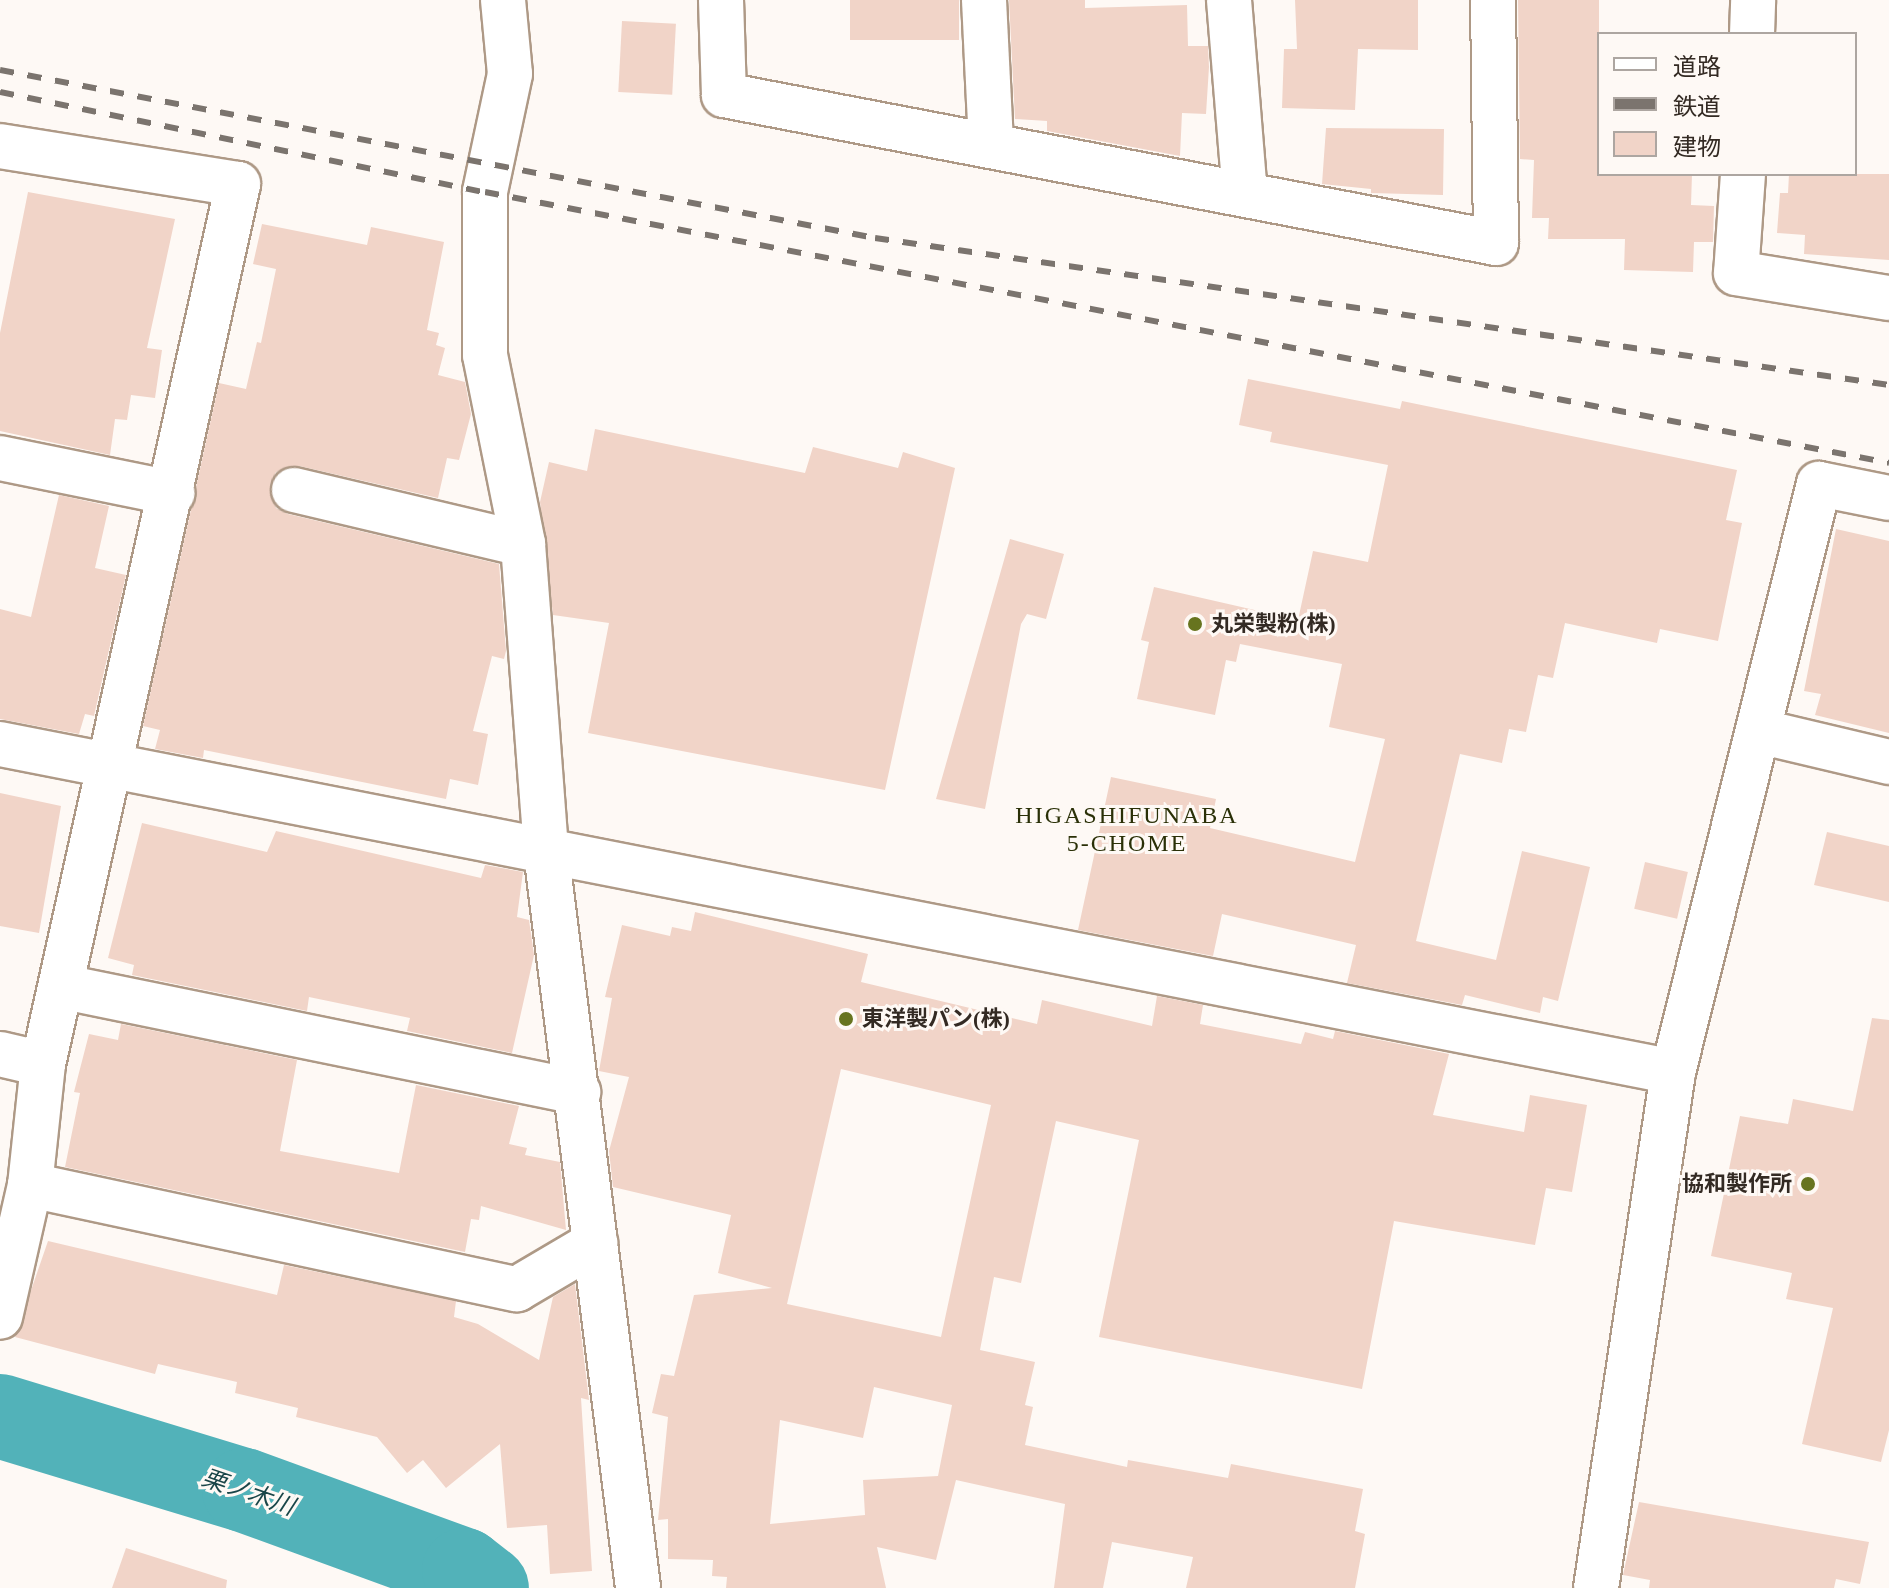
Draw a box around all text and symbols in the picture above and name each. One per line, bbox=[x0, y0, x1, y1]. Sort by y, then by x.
legend bbox=[1597, 32, 1857, 176]
text: 道路 bbox=[1673, 54, 1721, 80]
text: 鉄道 bbox=[1673, 94, 1721, 120]
text: 建物 bbox=[1673, 134, 1721, 160]
place label: 丸栄製粉(株) bbox=[1211, 611, 1336, 637]
marker: 丸栄製粉(株) bbox=[1186, 615, 1204, 633]
district label: HIGASHIFUNABA 5-CHOME bbox=[1015, 802, 1239, 858]
place label: 東洋製パン(株) bbox=[862, 1006, 1009, 1032]
marker: 東洋製パン(株) bbox=[837, 1010, 855, 1028]
place label: 協和製作所 bbox=[1682, 1171, 1792, 1197]
marker: 協和製作所 bbox=[1799, 1175, 1817, 1193]
water label: 栗ノ木川 bbox=[198, 1464, 298, 1522]

